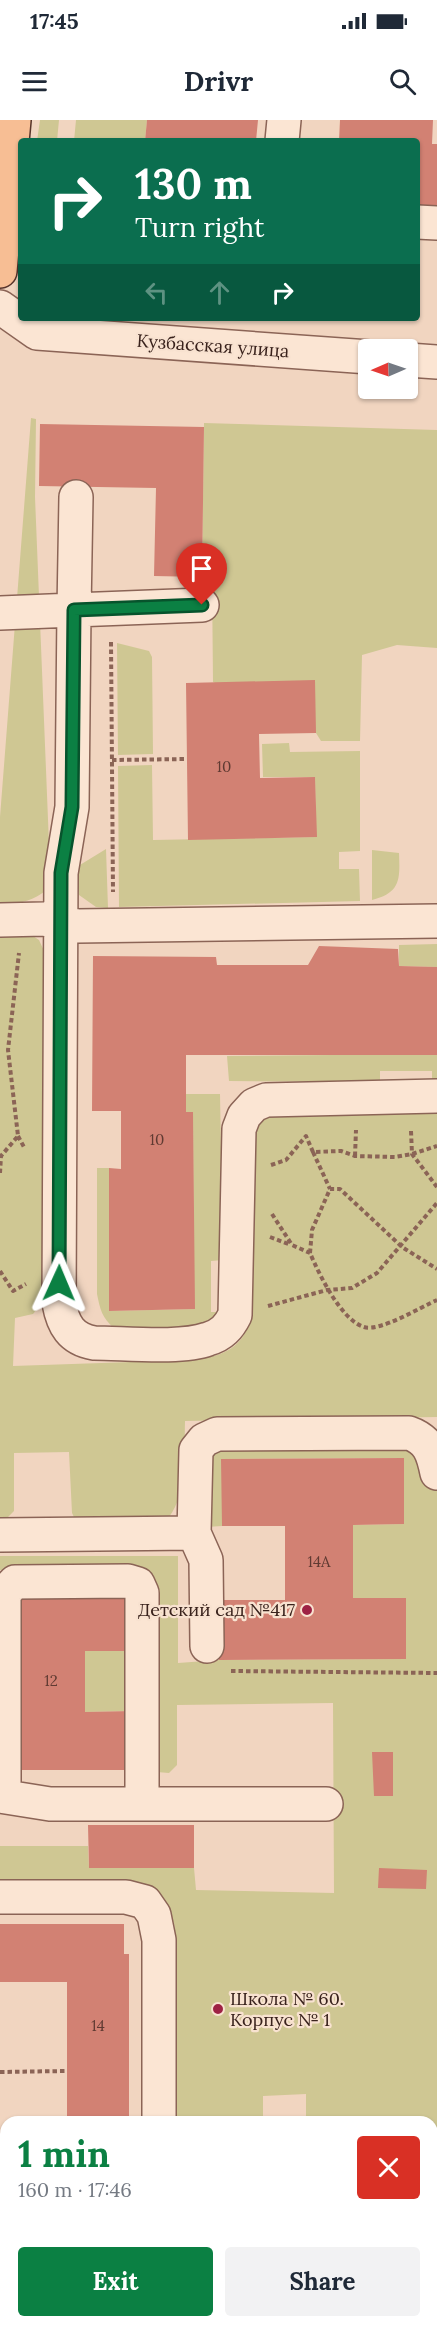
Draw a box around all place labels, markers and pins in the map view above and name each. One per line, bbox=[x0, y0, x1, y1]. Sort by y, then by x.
pin bbox=[176, 543, 227, 605]
place label: Детский сад №417 bbox=[138, 1598, 295, 1621]
marker: Детский сад №417 bbox=[300, 1603, 314, 1617]
place label: Школа № 60. Корпус № 1 bbox=[230, 1987, 344, 2031]
marker: Школа № 60. Корпус № 1 bbox=[211, 2002, 225, 2016]

